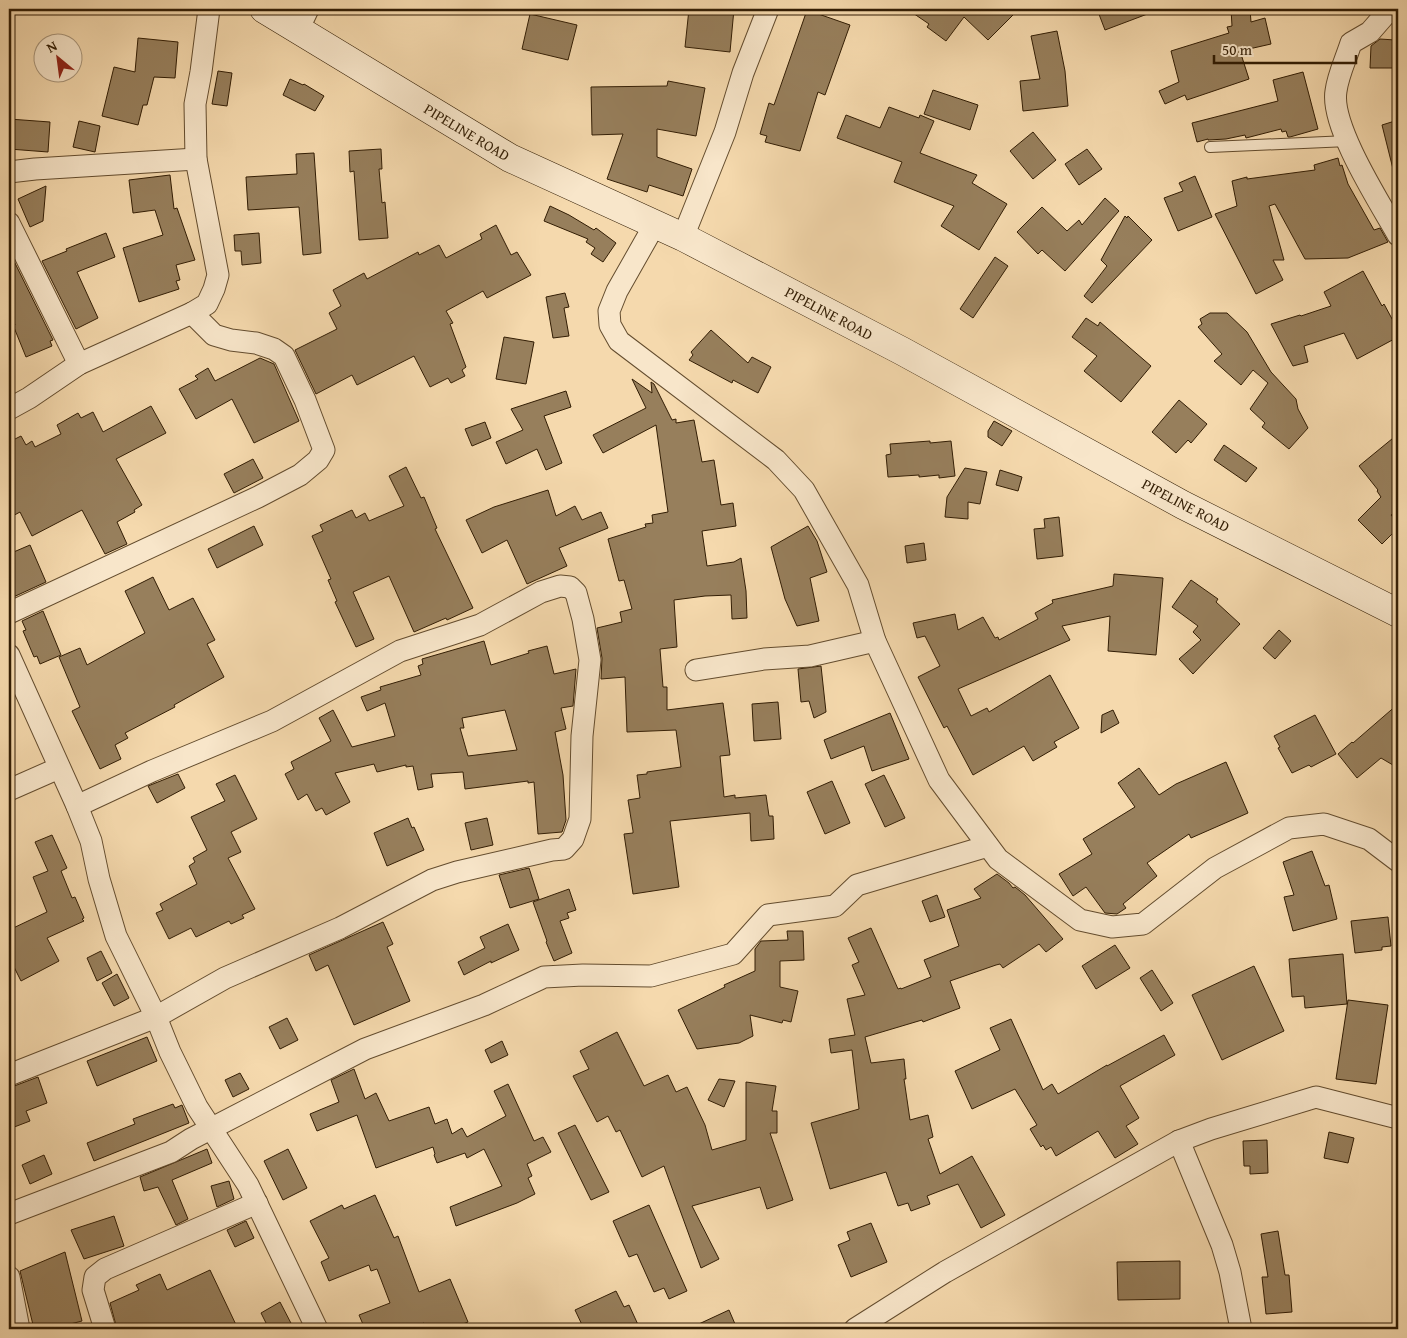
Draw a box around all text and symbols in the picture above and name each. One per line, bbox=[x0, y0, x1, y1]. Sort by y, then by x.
north arrow bbox=[32, 32, 82, 82]
scale bar bbox=[1214, 32, 1357, 64]
text: N bbox=[43, 35, 61, 58]
text: 50 m bbox=[1222, 39, 1253, 60]
street label: PIPELINE ROAD bbox=[420, 98, 514, 166]
street label: PIPELINE ROAD bbox=[781, 281, 877, 345]
street label: PIPELINE ROAD bbox=[1138, 473, 1234, 537]

